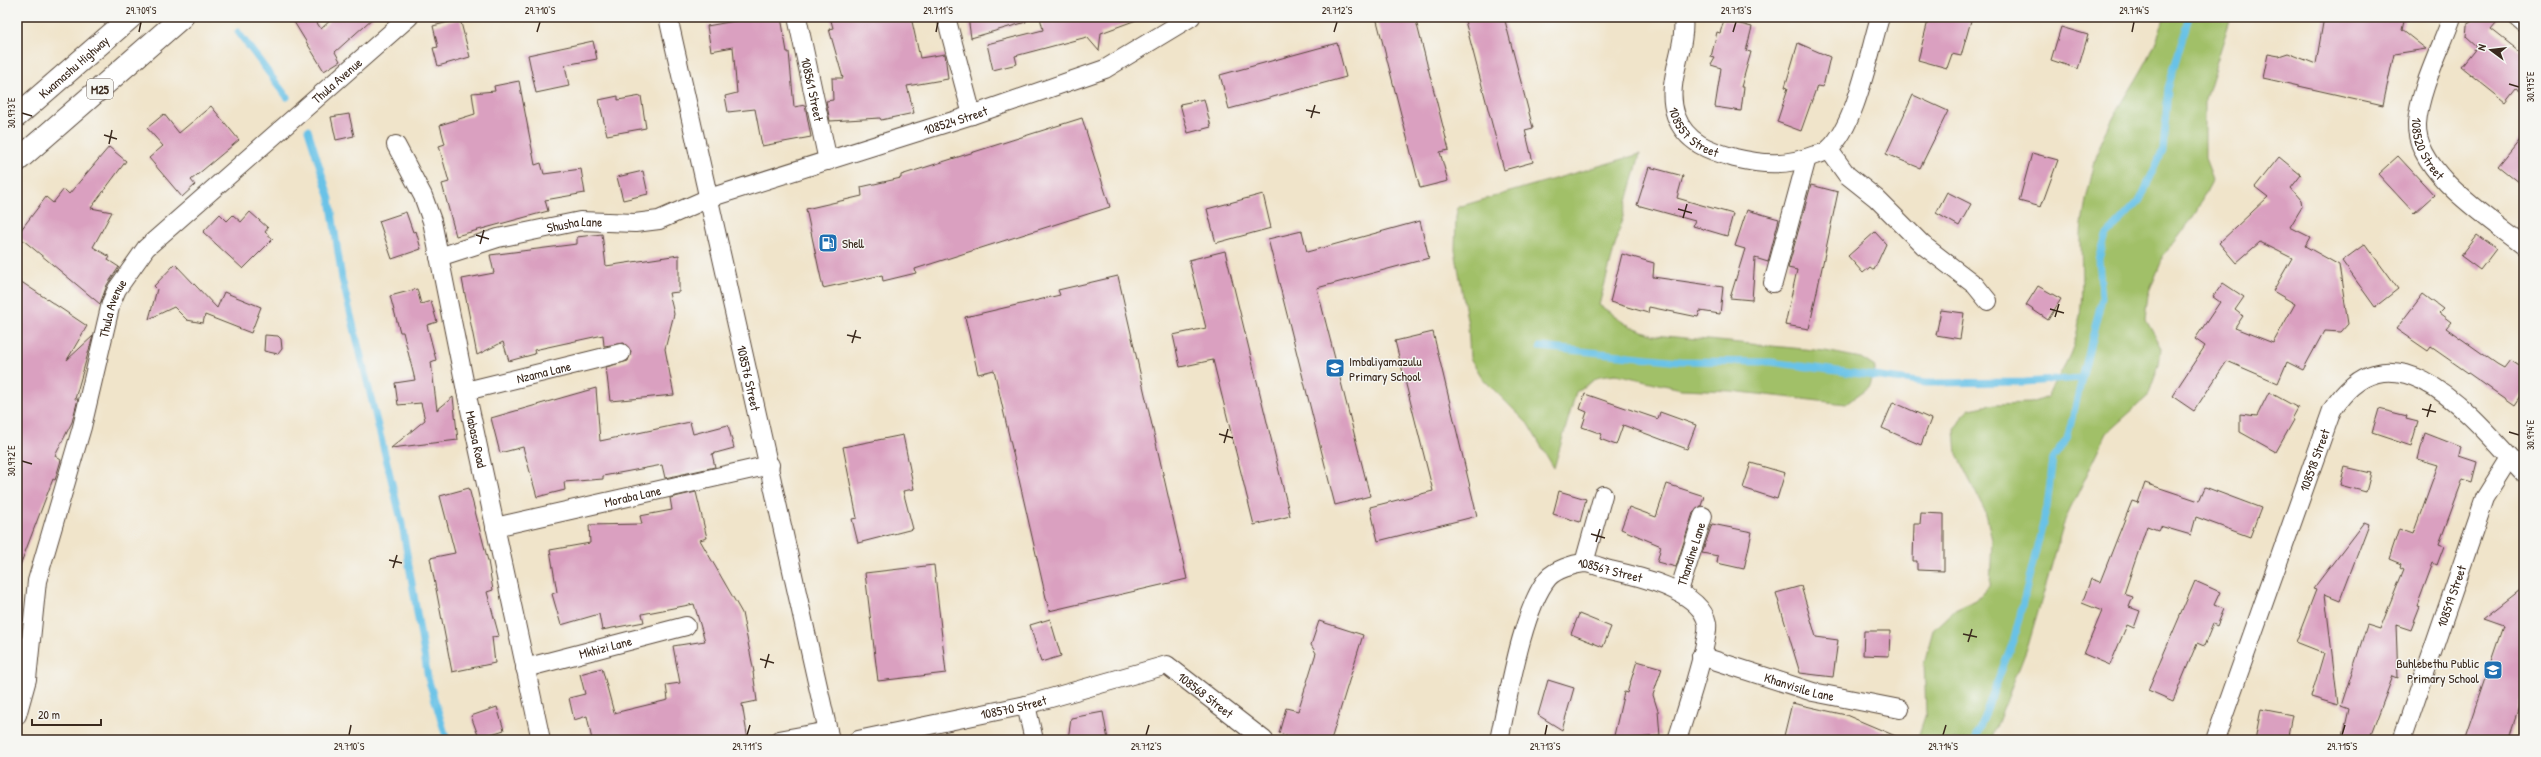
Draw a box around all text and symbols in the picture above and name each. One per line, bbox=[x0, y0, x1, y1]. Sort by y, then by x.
text: 29.709°S bbox=[126, 4, 157, 17]
text: 29.710°S bbox=[525, 4, 556, 17]
text: 29.711°S bbox=[923, 4, 953, 17]
text: 29.712°S bbox=[1322, 4, 1353, 17]
text: 29.713°S bbox=[1721, 4, 1752, 17]
text: 29.714°S bbox=[2119, 4, 2149, 17]
north arrow bbox=[2471, 30, 2511, 70]
street label: Kwamashu Highway bbox=[35, 31, 113, 102]
text: N bbox=[2474, 43, 2489, 52]
street label: Thula Avenue bbox=[308, 53, 366, 107]
street label: 108561 Street bbox=[797, 56, 828, 123]
text: 30.975°E bbox=[2524, 71, 2537, 102]
road number: M25 bbox=[87, 79, 113, 99]
text: 30.973°E bbox=[5, 97, 18, 128]
street label: 108524 Street bbox=[921, 101, 990, 139]
street label: 108557 Street bbox=[1665, 105, 1722, 161]
street label: 108520 Street bbox=[2408, 117, 2449, 184]
street label: Shusha Lane bbox=[545, 212, 603, 237]
fuel station icon: Shell bbox=[817, 232, 839, 254]
place label: Shell bbox=[842, 234, 865, 252]
street label: Thula Avenue bbox=[94, 275, 131, 339]
street label: 108576 Street bbox=[733, 344, 765, 413]
place label: Imbaliyamazulu Primary School bbox=[1349, 352, 1422, 385]
street label: Nzama Lane bbox=[515, 357, 573, 387]
school or university icon: Imbaliyamazulu Primary School bbox=[1324, 357, 1346, 379]
street label: Mabasa Road bbox=[461, 409, 491, 469]
text: 30.974°E bbox=[2524, 419, 2537, 450]
street label: 108518 Street bbox=[2295, 426, 2334, 494]
text: 30.972°E bbox=[5, 445, 18, 477]
street label: Moraba Lane bbox=[602, 481, 663, 511]
street label: Thandine Lane bbox=[1672, 520, 1709, 588]
street label: 108567 Street bbox=[1576, 554, 1645, 587]
street label: 108519 Street bbox=[2432, 562, 2470, 630]
street label: Mkhizi Lane bbox=[577, 632, 634, 663]
place label: Buhlebethu Public Primary School bbox=[2396, 654, 2480, 687]
school or university icon: Buhlebethu Public Primary School bbox=[2482, 659, 2504, 681]
street label: 108568 Street bbox=[1174, 668, 1238, 722]
street label: Khanvisile Lane bbox=[1762, 668, 1836, 705]
street label: 108570 Street bbox=[979, 690, 1049, 723]
scale bar bbox=[32, 701, 101, 727]
text: 20 m bbox=[38, 706, 60, 723]
text: 29.710°S bbox=[334, 740, 365, 753]
text: 29.711°S bbox=[732, 740, 762, 753]
text: 29.712°S bbox=[1131, 740, 1162, 753]
text: 29.713°S bbox=[1530, 740, 1561, 753]
text: 29.714°S bbox=[1928, 740, 1958, 753]
text: 29.715°S bbox=[2327, 740, 2358, 753]

